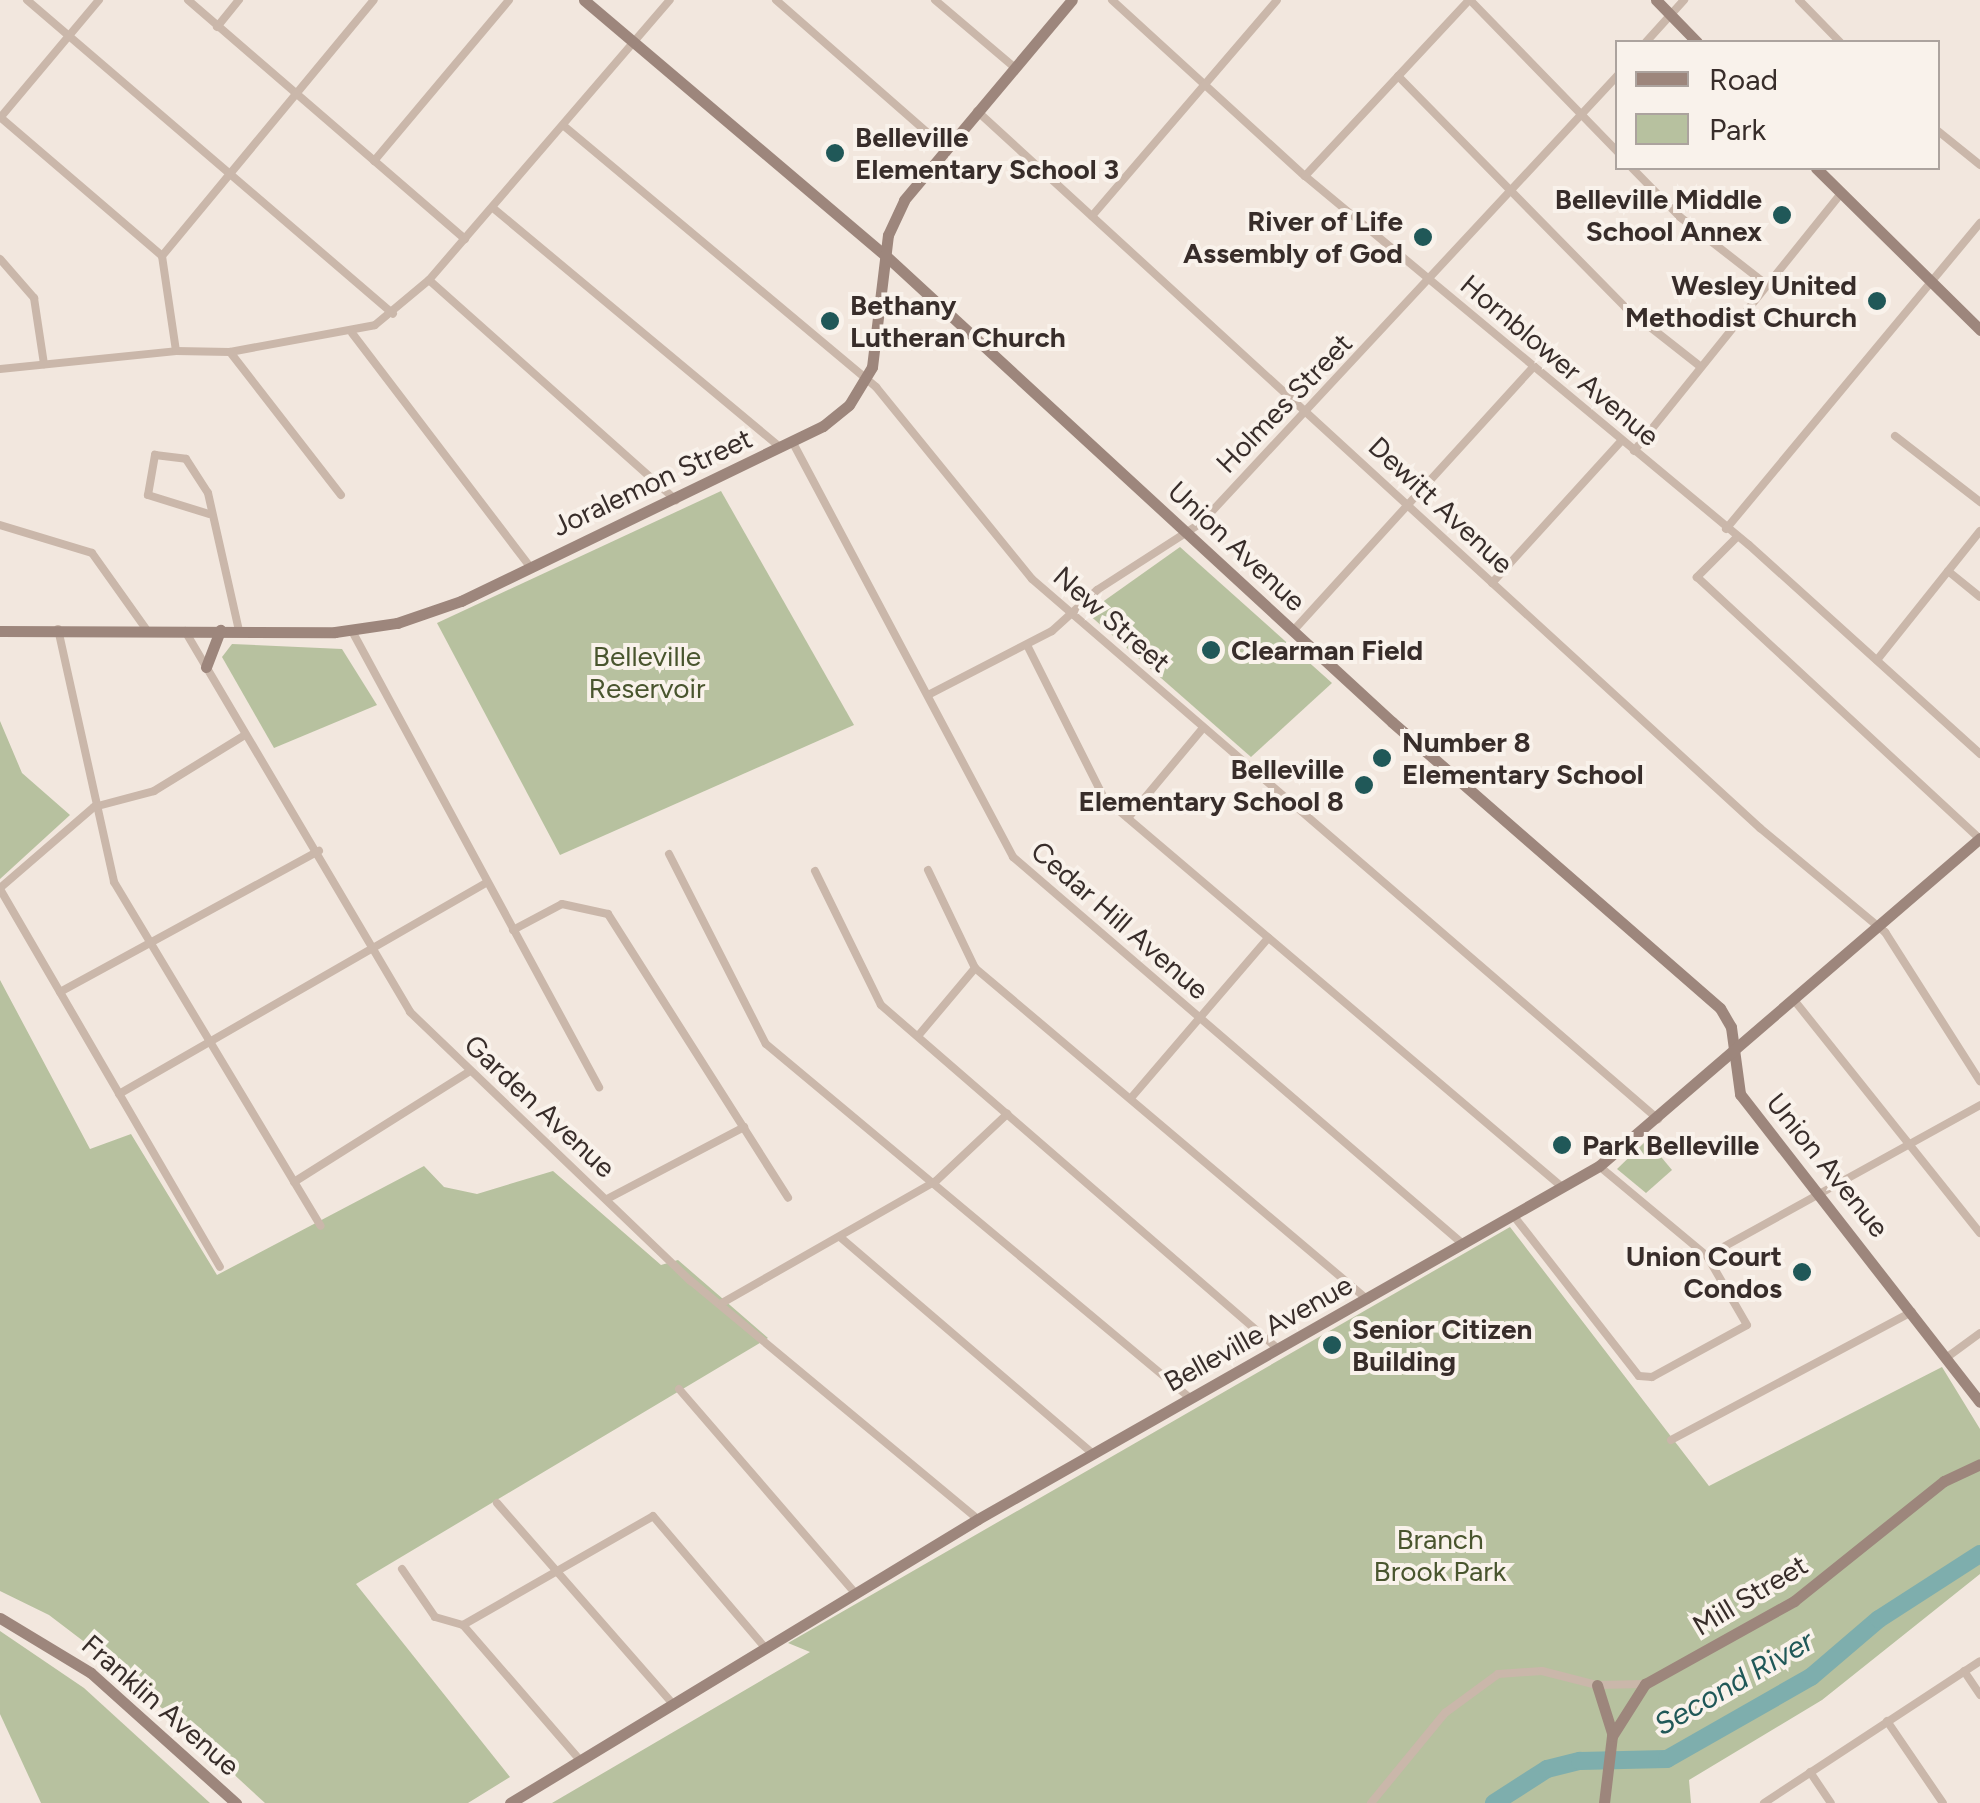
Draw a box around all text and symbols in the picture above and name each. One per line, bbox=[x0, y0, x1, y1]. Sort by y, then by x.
legend bbox=[1615, 40, 1940, 170]
text: Road bbox=[1709, 61, 1778, 98]
text: Park bbox=[1709, 111, 1766, 148]
place label: Belleville Elementary School 3 bbox=[855, 120, 1119, 186]
marker: Belleville Elementary School 3 bbox=[824, 142, 846, 164]
place label: Belleville Middle School Annex bbox=[1555, 182, 1762, 248]
place label: River of Life Assembly of God bbox=[1183, 204, 1403, 270]
marker: Belleville Middle School Annex bbox=[1771, 204, 1793, 226]
marker: River of Life Assembly of God bbox=[1412, 226, 1434, 248]
street label: Hornblower Avenue bbox=[1454, 267, 1666, 453]
place label: Wesley United Methodist Church bbox=[1625, 268, 1857, 334]
place label: Bethany Lutheran Church bbox=[850, 288, 1066, 354]
marker: Wesley United Methodist Church bbox=[1866, 290, 1888, 312]
marker: Bethany Lutheran Church bbox=[819, 310, 841, 332]
street label: Holmes Street bbox=[1209, 326, 1359, 480]
street label: Joralemon Street bbox=[547, 421, 757, 543]
street label: Dewitt Avenue bbox=[1362, 429, 1520, 581]
street label: Union Avenue bbox=[1161, 474, 1313, 618]
street label: New Street bbox=[1047, 559, 1177, 679]
place label: Clearman Field bbox=[1231, 633, 1423, 667]
park label: Belleville Reservoir bbox=[588, 639, 706, 705]
marker: Clearman Field bbox=[1200, 639, 1222, 661]
place label: Number 8 Elementary School bbox=[1402, 725, 1644, 791]
marker: Number 8 Elementary School bbox=[1371, 747, 1393, 769]
place label: Belleville Elementary School 8 bbox=[1078, 752, 1344, 818]
marker: Belleville Elementary School 8 bbox=[1353, 774, 1375, 796]
street label: Cedar Hill Avenue bbox=[1024, 834, 1216, 1006]
street label: Garden Avenue bbox=[458, 1028, 622, 1184]
street label: Union Avenue bbox=[1760, 1086, 1896, 1244]
place label: Park Belleville bbox=[1582, 1128, 1759, 1162]
marker: Park Belleville bbox=[1551, 1134, 1573, 1156]
place label: Union Court Condos bbox=[1626, 1239, 1782, 1305]
marker: Union Court Condos bbox=[1791, 1261, 1813, 1283]
street label: Belleville Avenue bbox=[1158, 1267, 1358, 1399]
place label: Senior Citizen Building bbox=[1352, 1312, 1532, 1378]
marker: Senior Citizen Building bbox=[1321, 1334, 1343, 1356]
park label: Branch Brook Park bbox=[1374, 1522, 1506, 1588]
street label: Mill Street bbox=[1687, 1548, 1813, 1642]
water label: Second River bbox=[1648, 1623, 1820, 1743]
street label: Franklin Avenue bbox=[75, 1627, 247, 1783]

